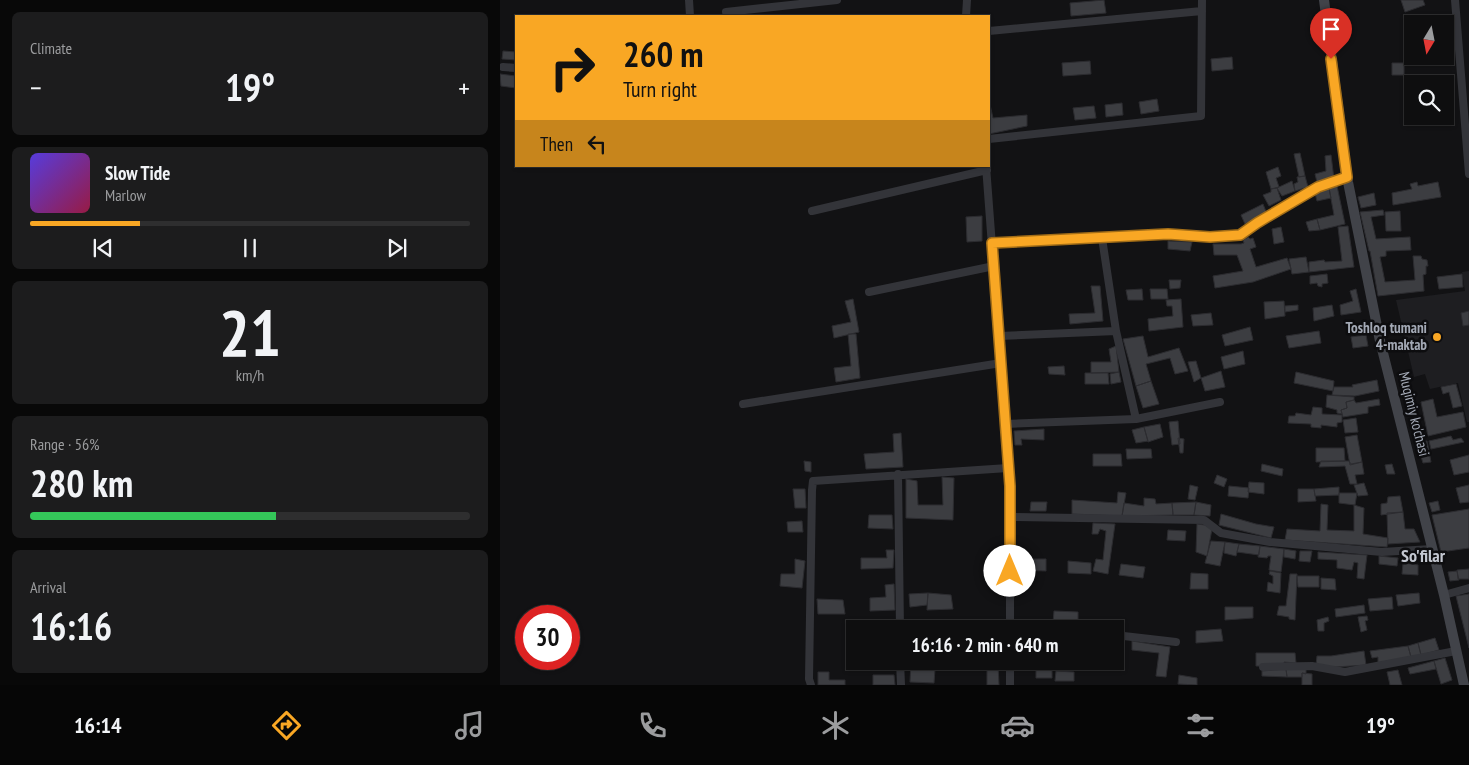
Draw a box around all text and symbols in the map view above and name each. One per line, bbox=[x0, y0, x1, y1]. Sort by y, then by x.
pin bbox=[1310, 8, 1352, 59]
icon: arrive bbox=[1317, 15, 1345, 43]
north arrow bbox=[1404, 15, 1454, 65]
map controls bbox=[1404, 15, 1454, 125]
text: 260 m bbox=[623, 31, 704, 77]
icon: right bbox=[540, 35, 605, 100]
text: Climate bbox=[30, 38, 72, 58]
text: 19° bbox=[225, 62, 275, 111]
text: − bbox=[30, 69, 42, 106]
text: + bbox=[458, 69, 470, 106]
text: Turn right bbox=[623, 75, 697, 103]
button: search bbox=[1404, 75, 1454, 125]
icon: left bbox=[583, 130, 611, 158]
text: Then bbox=[540, 132, 573, 156]
text: Slow Tide bbox=[105, 161, 170, 185]
text: Marlow bbox=[105, 185, 146, 205]
icon: previous bbox=[89, 234, 117, 262]
icon: pause bbox=[236, 234, 264, 262]
icon: next bbox=[383, 234, 411, 262]
text: 21 bbox=[219, 290, 281, 374]
place label: Toshloq tumani 4-maktab bbox=[1345, 318, 1427, 354]
marker: Toshloq tumani 4-maktab bbox=[1431, 331, 1443, 343]
text: km/h bbox=[236, 365, 264, 385]
street label: Muqimiy ko'chasi bbox=[1395, 370, 1434, 458]
text: Range · 56% bbox=[30, 434, 99, 454]
text: 280 km bbox=[30, 458, 133, 507]
position arrow bbox=[983, 544, 1035, 596]
district label: So'filar bbox=[1401, 544, 1446, 567]
text: Arrival bbox=[30, 577, 66, 597]
text: 16:16 bbox=[30, 601, 112, 650]
speed limit sign: 30 bbox=[515, 605, 580, 670]
text: 16:16 · 2 min · 640 m bbox=[912, 633, 1058, 657]
icon: directions bbox=[269, 708, 304, 743]
icon: music bbox=[452, 708, 487, 743]
icon: phone bbox=[635, 708, 670, 743]
icon: climate bbox=[818, 708, 853, 743]
icon: car bbox=[1000, 708, 1035, 743]
icon: filters bbox=[1183, 708, 1218, 743]
text: 16:14 bbox=[74, 711, 121, 739]
text: 19° bbox=[1366, 711, 1395, 739]

